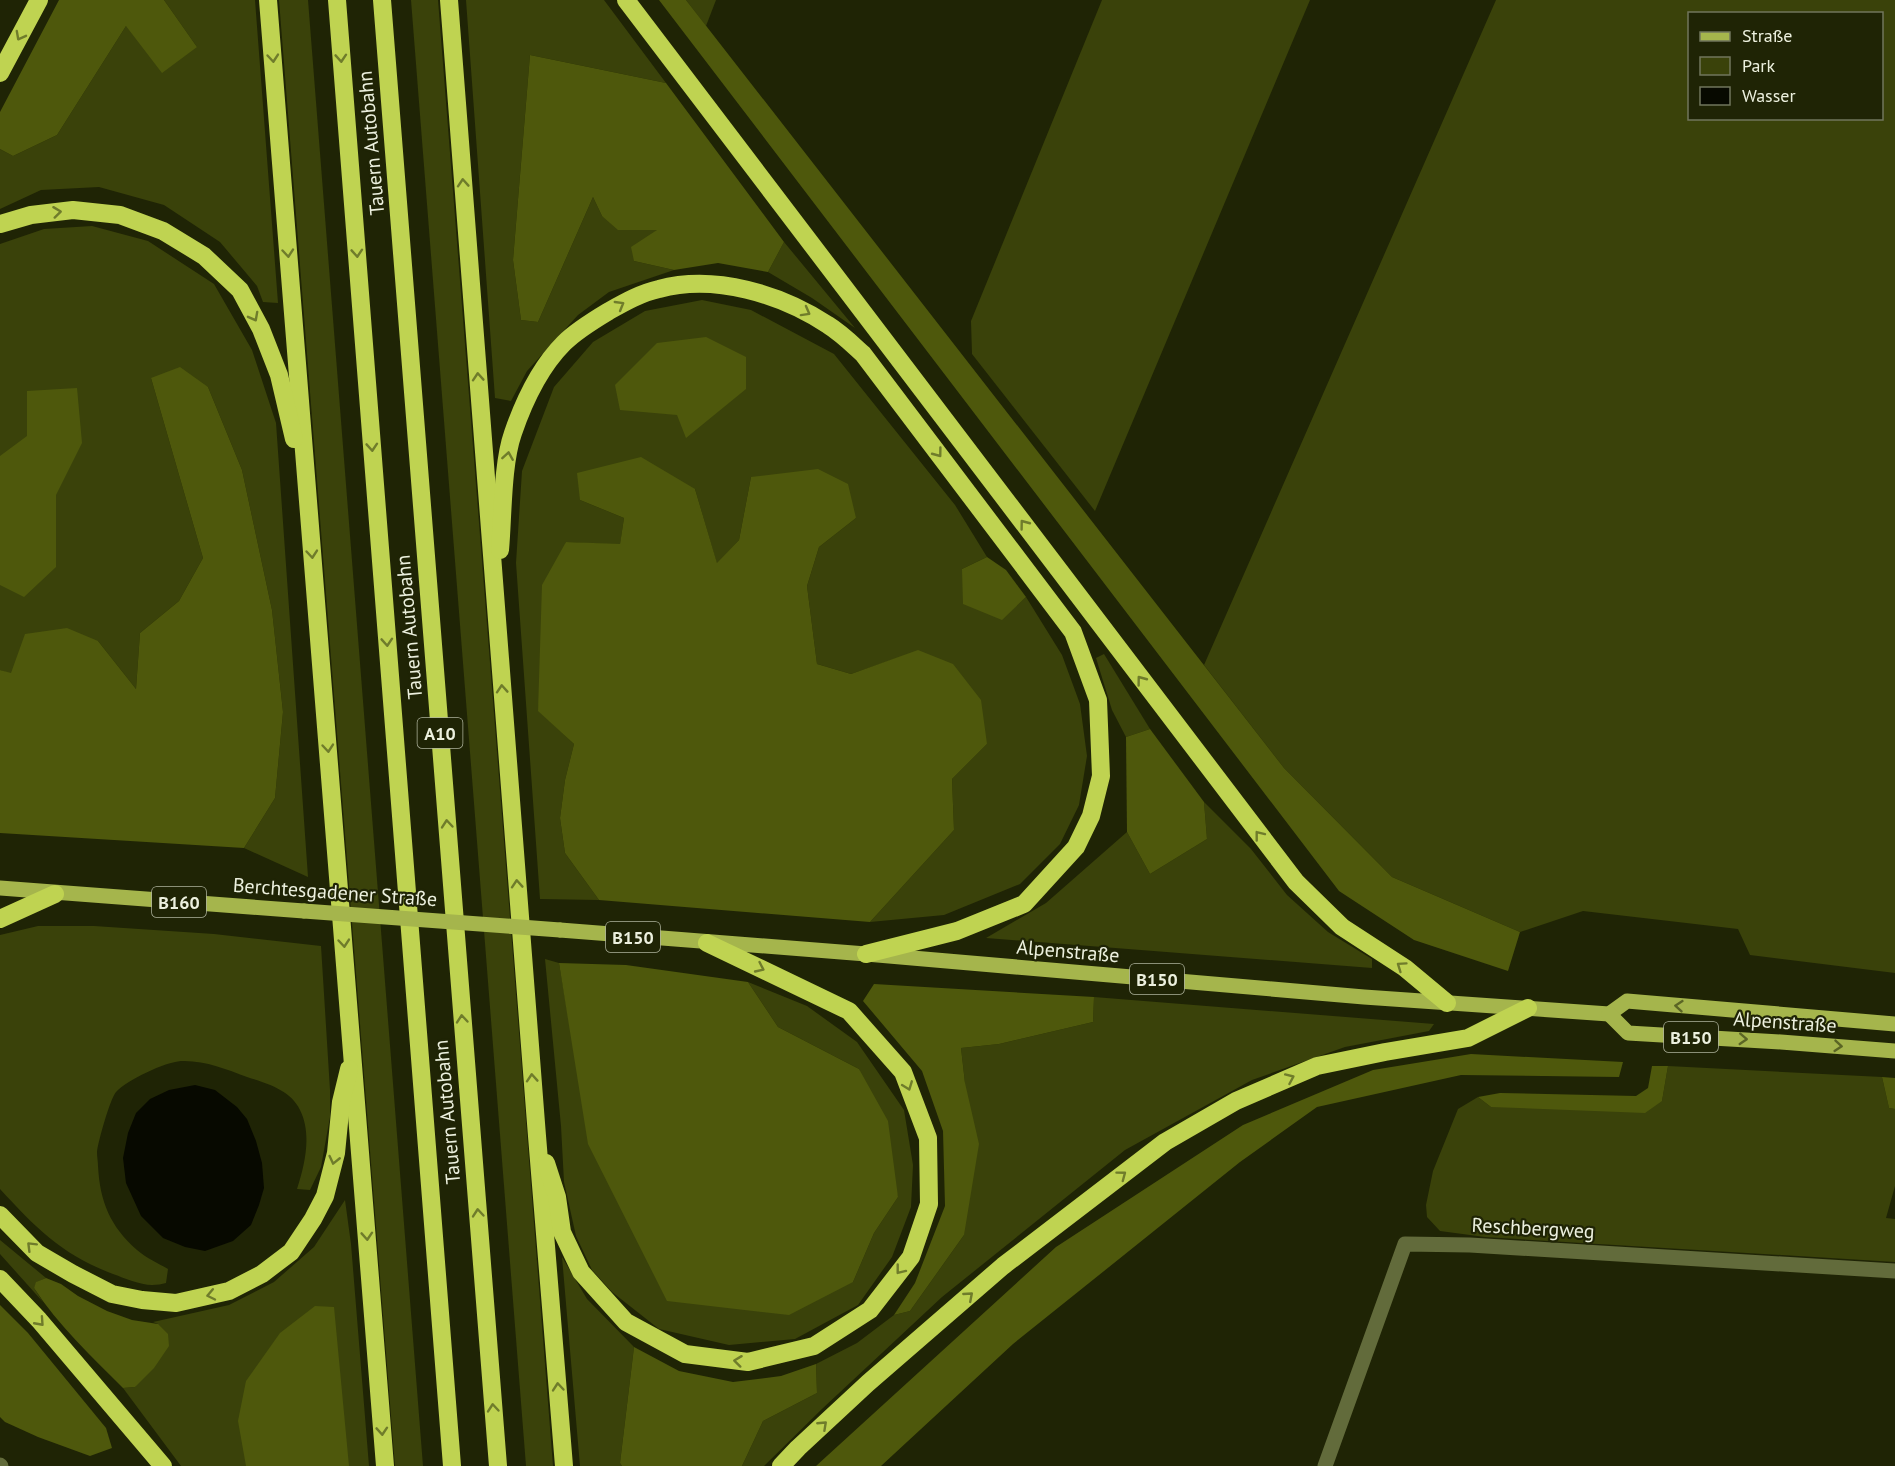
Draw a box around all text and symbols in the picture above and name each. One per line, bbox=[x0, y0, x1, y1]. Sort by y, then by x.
legend bbox=[1688, 12, 1883, 120]
text: Straße bbox=[1742, 24, 1793, 47]
one-way arrow bbox=[16, 30, 27, 41]
one-way arrow bbox=[266, 54, 279, 63]
one-way arrow bbox=[334, 54, 347, 63]
text: Park bbox=[1742, 54, 1775, 77]
street label: Tauern Autobahn bbox=[352, 70, 390, 216]
text: Wasser bbox=[1742, 84, 1796, 107]
one-way arrow bbox=[457, 178, 470, 187]
one-way arrow bbox=[53, 206, 62, 219]
one-way arrow bbox=[281, 248, 294, 257]
one-way arrow bbox=[350, 248, 363, 257]
one-way arrow bbox=[613, 301, 624, 312]
one-way arrow bbox=[800, 305, 810, 316]
one-way arrow bbox=[247, 311, 258, 321]
one-way arrow bbox=[472, 373, 485, 382]
one-way arrow bbox=[365, 443, 378, 452]
one-way arrow bbox=[931, 446, 942, 457]
one-way arrow bbox=[502, 451, 514, 460]
one-way arrow bbox=[1020, 520, 1031, 531]
one-way arrow bbox=[305, 549, 318, 559]
street label: Tauern Autobahn bbox=[390, 554, 428, 700]
one-way arrow bbox=[380, 637, 393, 646]
one-way arrow bbox=[1138, 675, 1149, 686]
one-way arrow bbox=[496, 685, 509, 694]
road number: A10 bbox=[418, 718, 462, 748]
one-way arrow bbox=[321, 744, 334, 753]
one-way arrow bbox=[441, 820, 454, 829]
one-way arrow bbox=[1256, 831, 1267, 842]
street label: Berchtesgadener Straße bbox=[232, 872, 438, 912]
one-way arrow bbox=[511, 879, 524, 888]
road number: B160 bbox=[152, 887, 206, 917]
road number: B150 bbox=[606, 922, 660, 952]
street label: Alpenstraße bbox=[1015, 934, 1121, 968]
one-way arrow bbox=[337, 938, 350, 947]
one-way arrow bbox=[753, 960, 764, 972]
one-way arrow bbox=[1397, 962, 1408, 973]
road number: B150 bbox=[1130, 964, 1184, 994]
one-way arrow bbox=[1675, 1000, 1684, 1013]
street label: Alpenstraße bbox=[1733, 1005, 1837, 1039]
one-way arrow bbox=[456, 1014, 469, 1023]
road number: B150 bbox=[1664, 1022, 1718, 1052]
one-way arrow bbox=[1739, 1033, 1748, 1046]
street label: Tauern Autobahn bbox=[428, 1039, 466, 1185]
one-way arrow bbox=[1834, 1039, 1843, 1052]
one-way arrow bbox=[526, 1073, 539, 1083]
one-way arrow bbox=[1284, 1073, 1295, 1085]
one-way arrow bbox=[901, 1080, 913, 1091]
one-way arrow bbox=[329, 1155, 342, 1165]
one-way arrow bbox=[1115, 1171, 1126, 1182]
one-way arrow bbox=[472, 1209, 485, 1218]
street label: Reschbergweg bbox=[1471, 1212, 1595, 1244]
one-way arrow bbox=[360, 1232, 373, 1241]
one-way arrow bbox=[27, 1243, 38, 1253]
one-way arrow bbox=[897, 1264, 908, 1275]
one-way arrow bbox=[206, 1288, 216, 1301]
one-way arrow bbox=[962, 1292, 973, 1303]
one-way arrow bbox=[33, 1315, 44, 1326]
one-way arrow bbox=[733, 1355, 742, 1368]
one-way arrow bbox=[552, 1382, 565, 1391]
one-way arrow bbox=[487, 1403, 500, 1412]
one-way arrow bbox=[816, 1421, 827, 1432]
one-way arrow bbox=[375, 1426, 388, 1435]

